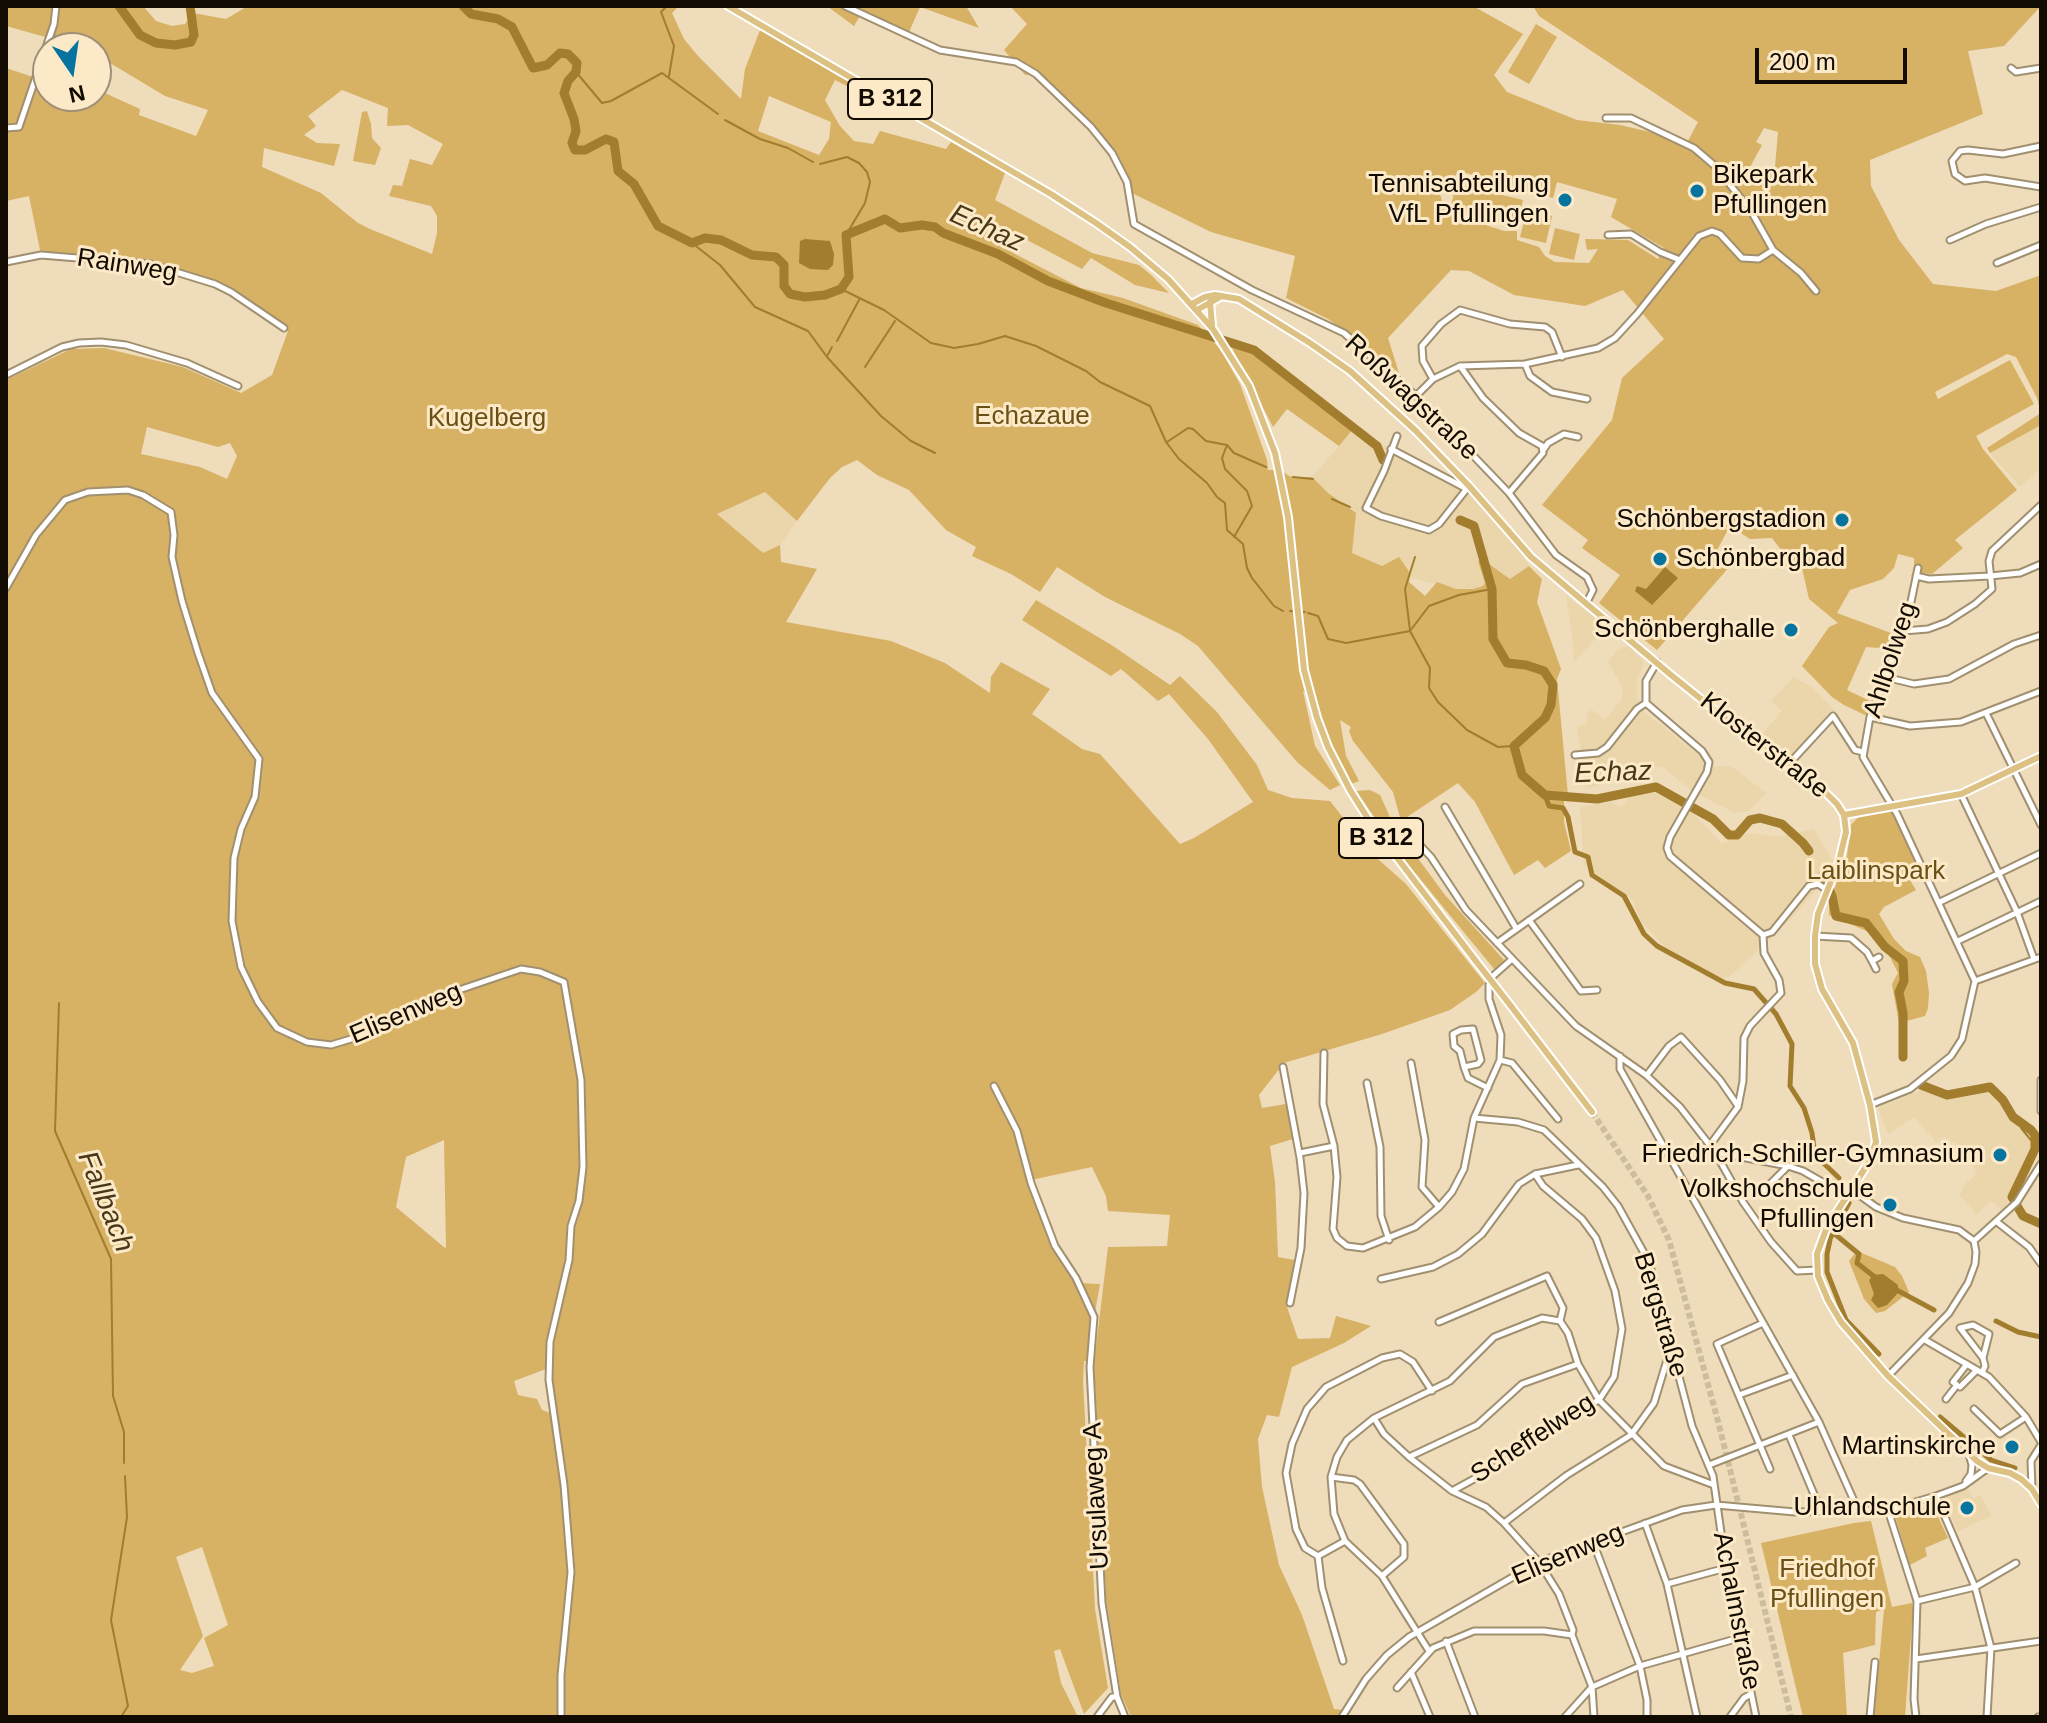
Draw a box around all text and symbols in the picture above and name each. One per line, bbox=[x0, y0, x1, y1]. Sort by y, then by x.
north arrow bbox=[32, 32, 112, 112]
scale bar bbox=[1759, 32, 1911, 82]
text: 200 m bbox=[1769, 48, 1836, 75]
road number: B 312 bbox=[848, 79, 932, 119]
text: N bbox=[67, 80, 88, 108]
place label: Bikepark Pfullingen bbox=[1713, 160, 1827, 222]
place label: Tennisabteilung VfL Pfullingen bbox=[1368, 169, 1549, 230]
marker: Bikepark Pfullingen bbox=[1688, 182, 1706, 200]
marker: Tennisabteilung VfL Pfullingen bbox=[1556, 191, 1574, 209]
water label: Echaz bbox=[945, 198, 1029, 260]
street label: Rainweg bbox=[75, 243, 179, 289]
street label: Roßwagstraße bbox=[1338, 328, 1484, 468]
park label: Echazaue bbox=[974, 401, 1090, 433]
park label: Kugelberg bbox=[428, 403, 546, 435]
place label: Schönbergstadion bbox=[1616, 504, 1826, 536]
marker: Schönbergstadion bbox=[1833, 511, 1851, 529]
place label: Schönbergbad bbox=[1676, 543, 1845, 575]
marker: Schönbergbad bbox=[1651, 550, 1669, 568]
street label: Ahlbolweg bbox=[1858, 598, 1924, 722]
place label: Schönberghalle bbox=[1594, 614, 1775, 646]
marker: Schönberghalle bbox=[1782, 621, 1800, 639]
street label: Klosterstraße bbox=[1693, 686, 1835, 806]
water label: Echaz bbox=[1574, 755, 1652, 791]
road number: B 312 bbox=[1339, 818, 1423, 858]
park label: Laiblinspark bbox=[1807, 856, 1945, 888]
street label: Elisenweg bbox=[345, 976, 467, 1052]
place label: Friedrich-Schiller-Gymnasium bbox=[1642, 1139, 1984, 1171]
marker: Friedrich-Schiller-Gymnasium bbox=[1991, 1146, 2009, 1164]
water label: Fallbach bbox=[70, 1147, 140, 1257]
place label: Volkshochschule Pfullingen bbox=[1680, 1174, 1874, 1236]
marker: Volkshochschule Pfullingen bbox=[1881, 1196, 1899, 1214]
street label: Bergstraße bbox=[1626, 1249, 1694, 1381]
street label: Scheffelweg bbox=[1465, 1387, 1601, 1491]
street label: Ursulaweg A bbox=[1078, 1422, 1116, 1570]
place label: Martinskirche bbox=[1841, 1431, 1996, 1463]
marker: Martinskirche bbox=[2003, 1438, 2021, 1456]
place label: Uhlandschule bbox=[1793, 1492, 1951, 1524]
marker: Uhlandschule bbox=[1958, 1499, 1976, 1517]
street label: Elisenweg bbox=[1507, 1517, 1629, 1593]
street label: Achalmstraße bbox=[1705, 1529, 1767, 1693]
park label: Friedhof Pfullingen bbox=[1770, 1554, 1884, 1616]

